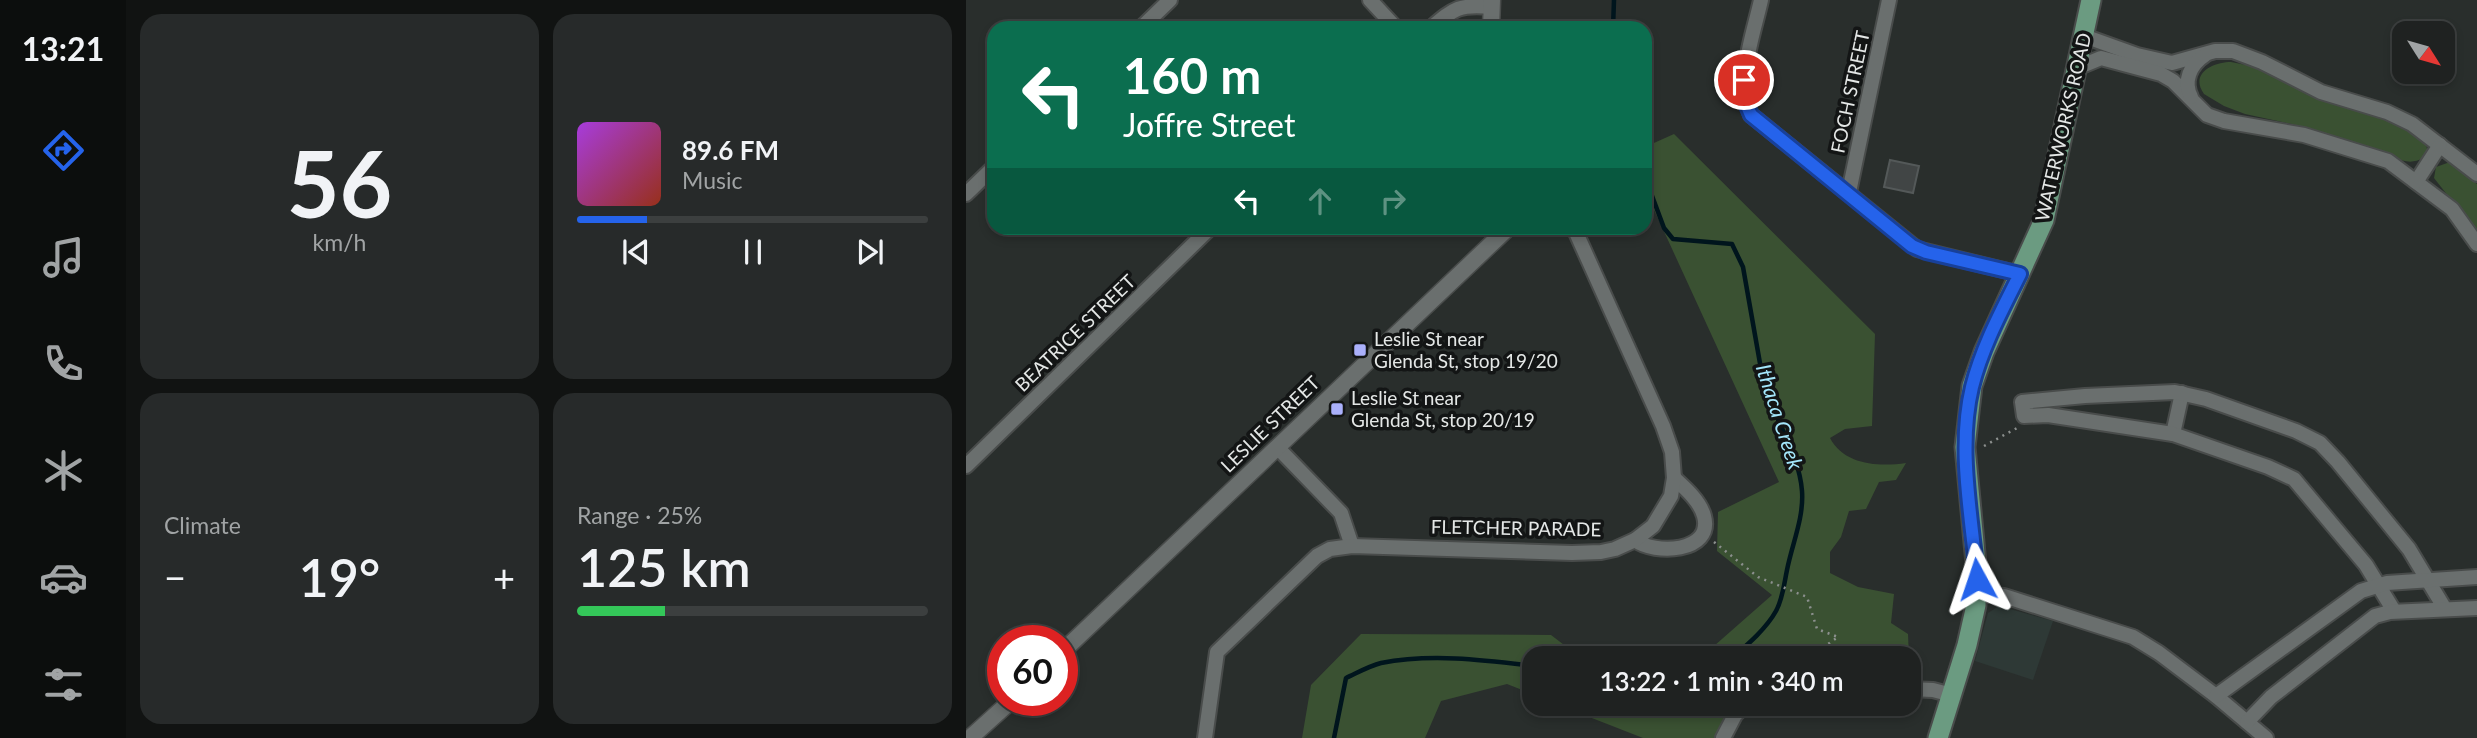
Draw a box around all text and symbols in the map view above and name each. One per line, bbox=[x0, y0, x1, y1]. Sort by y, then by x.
north arrow bbox=[2392, 21, 2455, 84]
map controls bbox=[2392, 21, 2455, 84]
text: 13:21 bbox=[22, 29, 104, 68]
street label: FOCH STREET bbox=[1825, 29, 1874, 155]
street label: WATERWORKS ROAD bbox=[2030, 30, 2095, 223]
text: 160 m bbox=[1123, 46, 1261, 104]
icon: left bbox=[1008, 49, 1099, 140]
pin bbox=[1714, 50, 1774, 110]
icon: arrive bbox=[1725, 61, 1763, 99]
text: Joffre Street bbox=[1123, 105, 1295, 144]
icon: directions bbox=[39, 126, 88, 175]
text: 56 bbox=[287, 128, 392, 237]
text: 89.6 FM bbox=[682, 134, 779, 166]
text: Music bbox=[682, 166, 742, 194]
icon: left bbox=[1228, 182, 1266, 220]
icon: ahead bbox=[1301, 182, 1339, 220]
icon: right bbox=[1374, 182, 1412, 220]
text: km/h bbox=[313, 228, 366, 256]
icon: music bbox=[39, 233, 88, 282]
icon: previous bbox=[617, 233, 655, 271]
icon: pause bbox=[734, 233, 772, 271]
icon: next bbox=[851, 233, 889, 271]
street label: BEATRICE STREET bbox=[1010, 269, 1140, 396]
place label: Leslie St near Glenda St, stop 19/20 bbox=[1374, 327, 1558, 372]
icon: phone bbox=[39, 339, 88, 388]
marker: Leslie St near Glenda St, stop 19/20 bbox=[1352, 342, 1368, 358]
water label: Ithaca Creek bbox=[1752, 361, 1810, 473]
street label: LESLIE STREET bbox=[1215, 371, 1324, 477]
place label: Leslie St near Glenda St, stop 20/19 bbox=[1351, 386, 1535, 431]
marker: Leslie St near Glenda St, stop 20/19 bbox=[1329, 401, 1345, 417]
icon: climate bbox=[39, 446, 88, 495]
text: Range · 25% bbox=[577, 501, 702, 529]
text: Climate bbox=[164, 511, 241, 539]
street label: FLETCHER PARADE bbox=[1431, 515, 1601, 540]
text: 125 km bbox=[577, 536, 751, 598]
position arrow bbox=[1940, 542, 2014, 616]
text: 19° bbox=[299, 546, 380, 608]
icon: car bbox=[39, 553, 88, 602]
text: − bbox=[164, 554, 186, 600]
text: + bbox=[493, 554, 515, 600]
speed limit sign: 60 bbox=[987, 625, 1078, 716]
icon: filters bbox=[39, 660, 88, 709]
text: 13:22 · 1 min · 340 m bbox=[1599, 665, 1844, 697]

